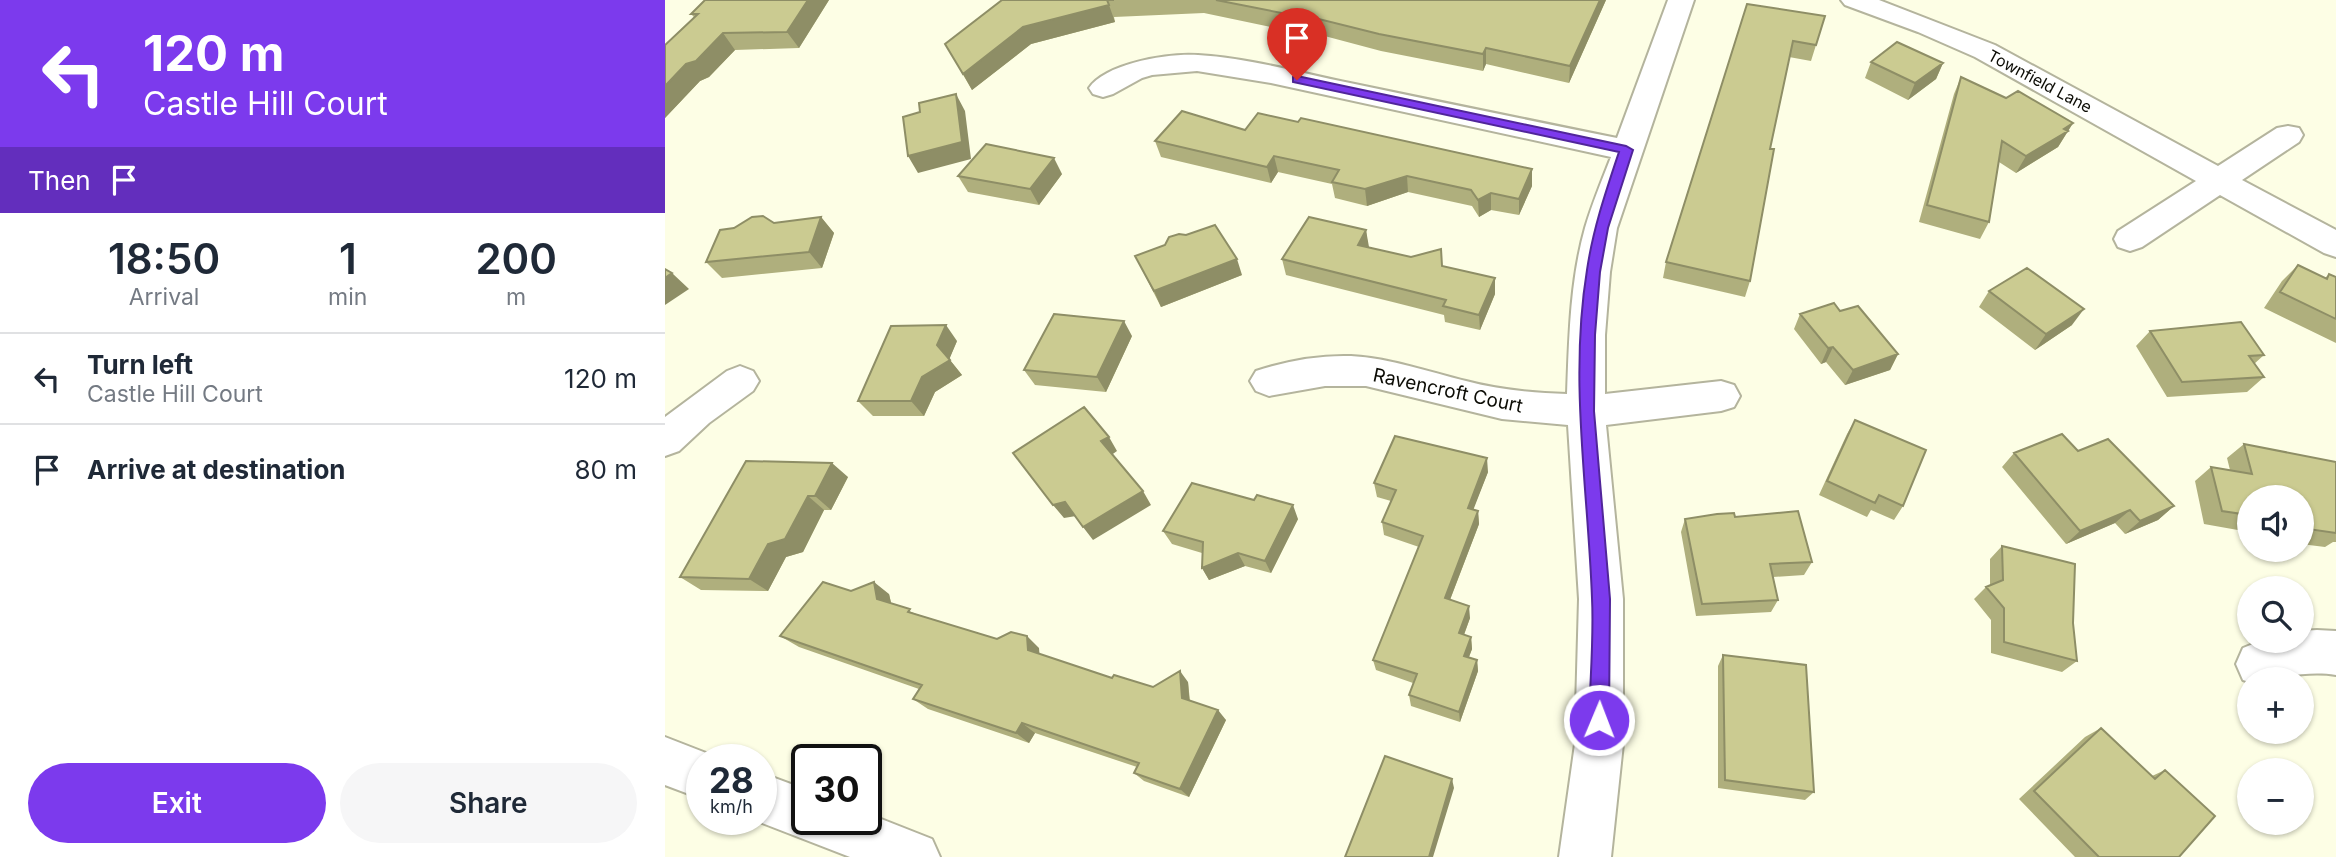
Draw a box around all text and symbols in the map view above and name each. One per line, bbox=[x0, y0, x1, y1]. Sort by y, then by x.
pin bbox=[1267, 8, 1327, 80]
icon: arrive bbox=[1278, 19, 1316, 57]
text: 120 m bbox=[143, 24, 284, 83]
icon: left bbox=[28, 28, 119, 119]
street label: Townfield Lane bbox=[1985, 45, 2095, 117]
text: Castle Hill Court bbox=[143, 84, 388, 123]
icon: arrive bbox=[105, 161, 143, 199]
text: Then bbox=[28, 165, 91, 196]
text: 18:50 bbox=[108, 233, 220, 284]
text: 1 bbox=[339, 233, 357, 284]
text: 200 bbox=[475, 233, 557, 284]
text: Arrival bbox=[129, 283, 199, 311]
text: min bbox=[328, 283, 367, 311]
text: m bbox=[506, 283, 526, 311]
text: Turn left bbox=[87, 349, 193, 380]
icon: left bbox=[28, 360, 66, 398]
text: 120 m bbox=[564, 363, 637, 394]
street label: Ravencroft Court bbox=[1371, 363, 1525, 418]
text: Castle Hill Court bbox=[87, 380, 263, 408]
icon: arrive bbox=[28, 451, 66, 489]
text: Arrive at destination bbox=[87, 454, 346, 485]
text: 80 m bbox=[574, 454, 637, 485]
map controls bbox=[2237, 485, 2314, 835]
button: sound bbox=[2237, 485, 2314, 562]
button: search bbox=[2237, 576, 2314, 653]
button: + bbox=[2237, 667, 2314, 744]
position arrow bbox=[1562, 683, 1636, 757]
speed limit sign: 30 bbox=[791, 744, 882, 835]
button: − bbox=[2237, 758, 2314, 835]
text: 28 bbox=[709, 759, 754, 801]
button: Exit bbox=[28, 763, 326, 843]
button: Share bbox=[340, 763, 637, 843]
text: km/h bbox=[710, 796, 753, 817]

